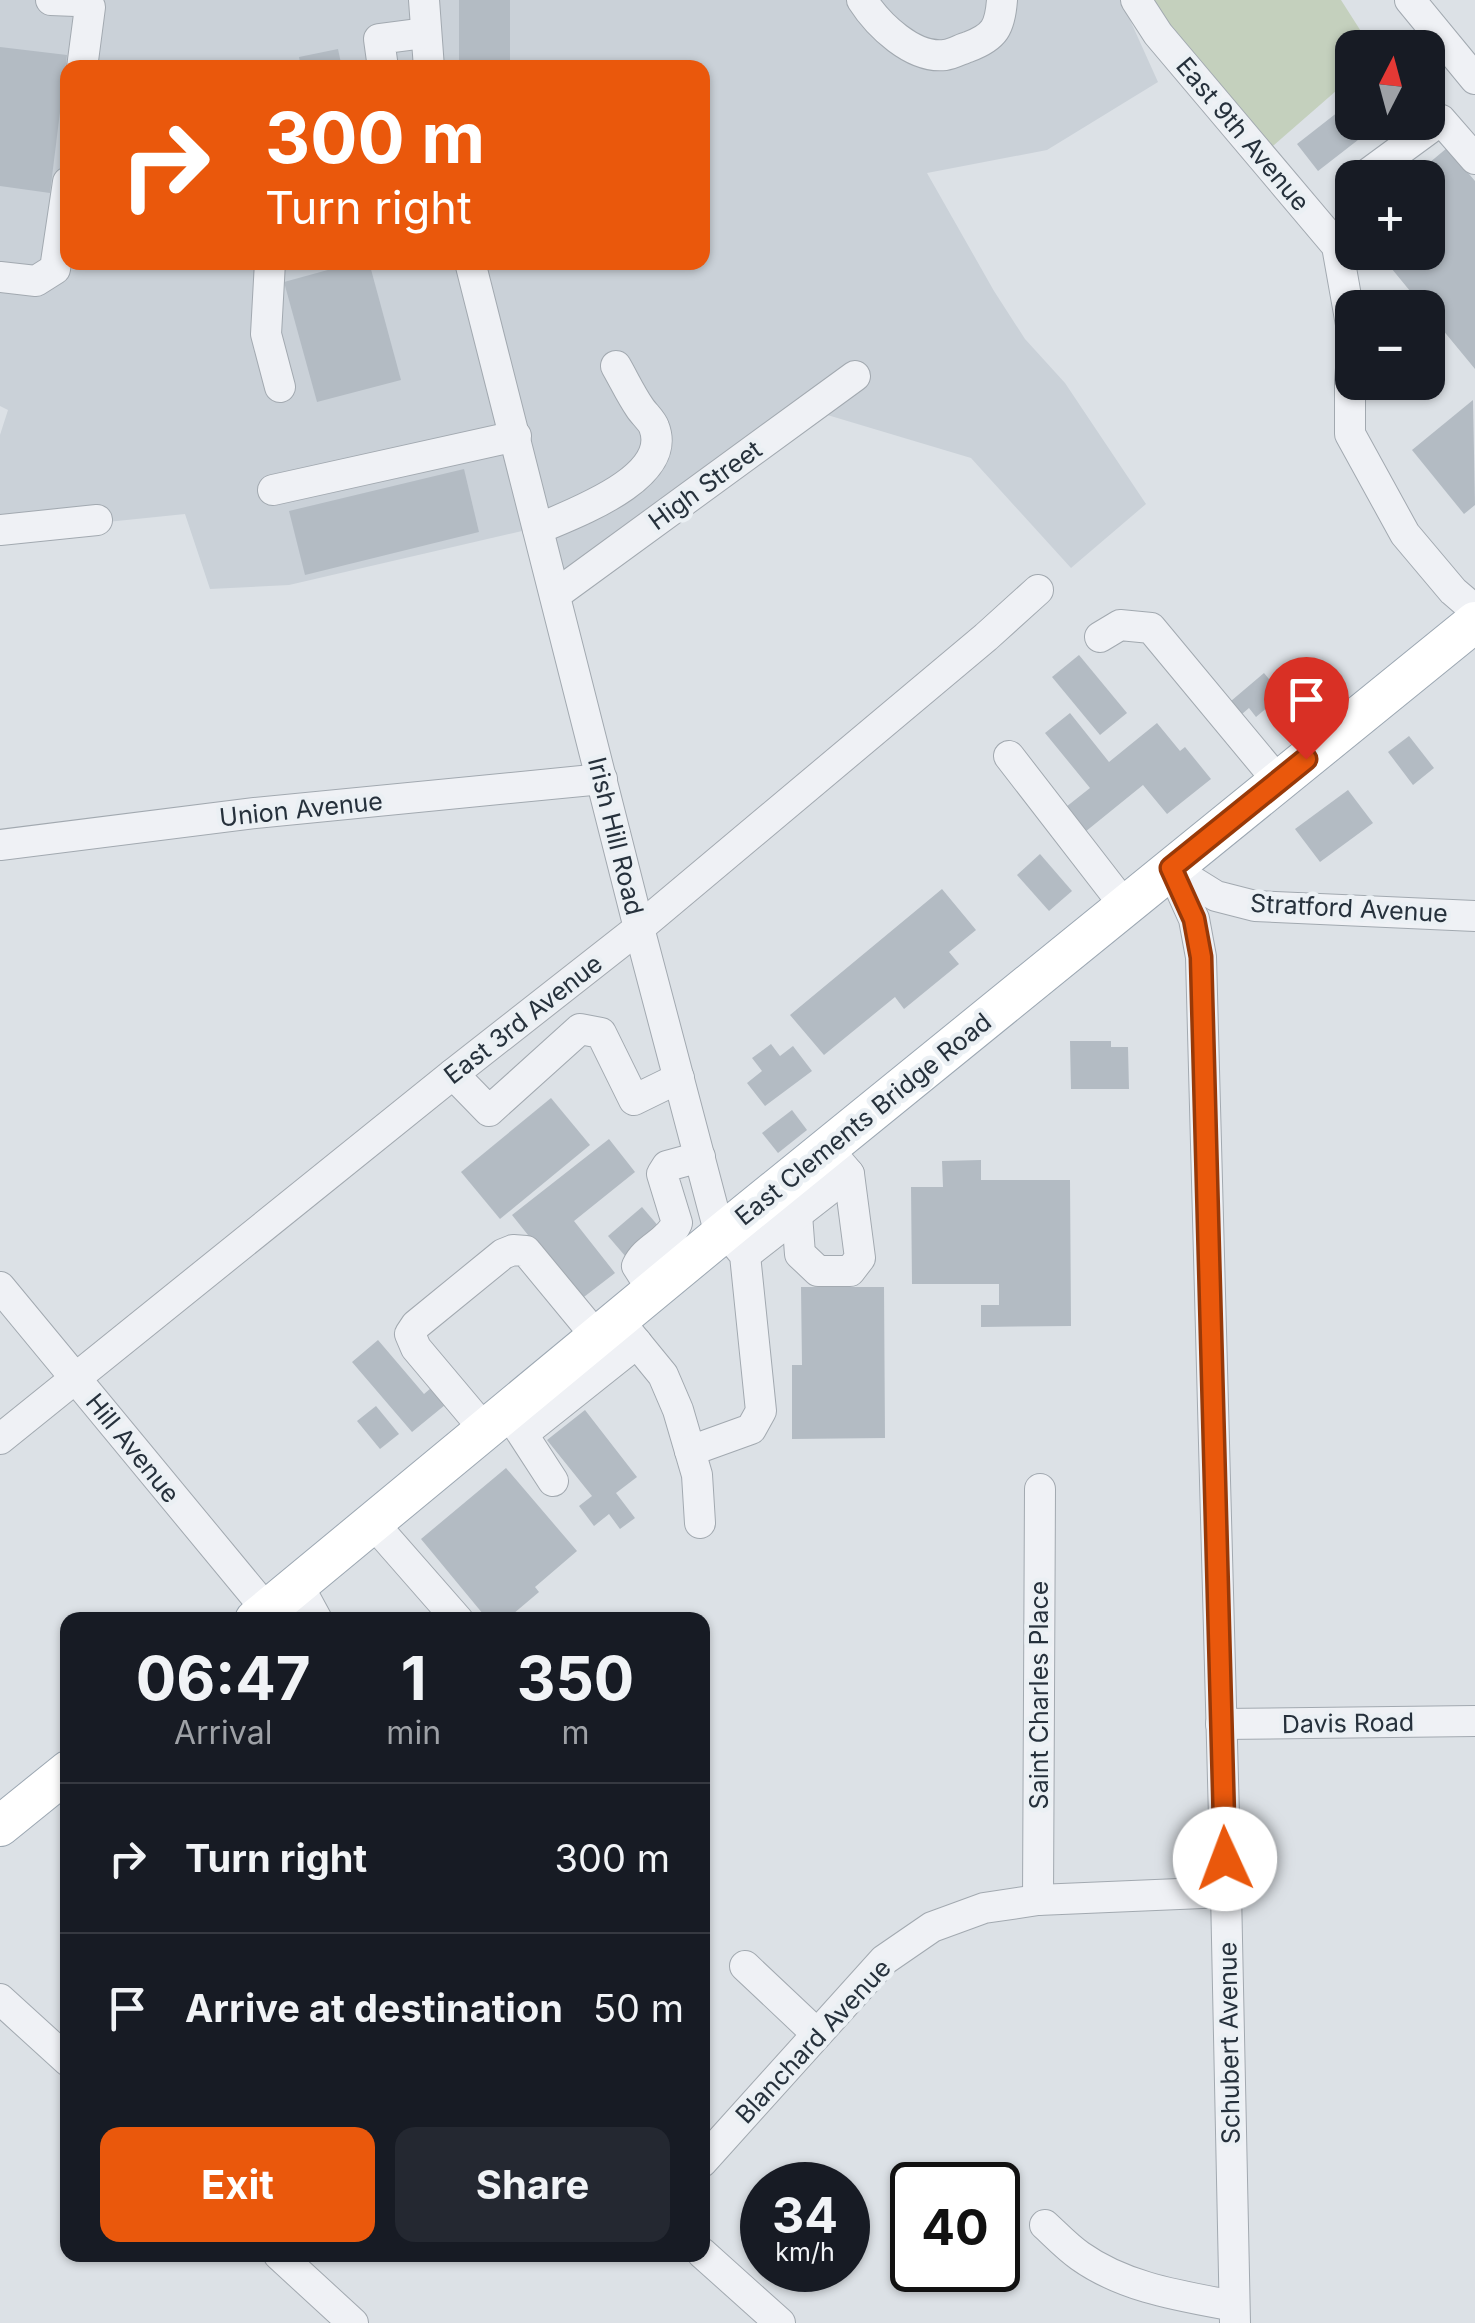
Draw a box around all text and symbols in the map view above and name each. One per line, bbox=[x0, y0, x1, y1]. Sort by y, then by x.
north arrow bbox=[1335, 30, 1445, 140]
map controls bbox=[1335, 30, 1445, 400]
street label: East 9th Avenue bbox=[1170, 51, 1316, 217]
text: 300 m bbox=[265, 95, 485, 180]
icon: right bbox=[100, 100, 230, 230]
button: + bbox=[1335, 160, 1445, 270]
text: Turn right bbox=[265, 180, 472, 235]
button: − bbox=[1335, 290, 1445, 400]
street label: High Street bbox=[643, 434, 767, 536]
pin bbox=[1264, 657, 1349, 760]
icon: arrive bbox=[1279, 672, 1334, 727]
street label: Irish Hill Road bbox=[582, 754, 650, 918]
street label: Union Avenue bbox=[218, 786, 384, 832]
street label: Stratford Avenue bbox=[1249, 888, 1449, 928]
street label: East 3rd Avenue bbox=[438, 948, 608, 1090]
street label: East Clements Bridge Road bbox=[729, 1006, 997, 1232]
street label: Hill Avenue bbox=[80, 1387, 186, 1509]
street label: Saint Charles Place bbox=[1024, 1581, 1054, 1809]
text: 06:47 bbox=[136, 1642, 311, 1714]
text: 1 bbox=[401, 1642, 427, 1714]
text: 350 bbox=[517, 1642, 634, 1714]
street label: Davis Road bbox=[1282, 1707, 1414, 1739]
text: Arrival bbox=[174, 1713, 272, 1752]
text: min bbox=[386, 1713, 441, 1752]
text: m bbox=[561, 1713, 590, 1752]
position arrow bbox=[1173, 1807, 1277, 1911]
icon: right bbox=[100, 1831, 155, 1886]
text: Turn right bbox=[185, 1835, 367, 1881]
text: 300 m bbox=[555, 1835, 670, 1881]
street label: Schubert Avenue bbox=[1212, 1941, 1246, 2145]
street label: Blanchard Avenue bbox=[729, 1953, 897, 2129]
icon: arrive bbox=[100, 1981, 155, 2036]
text: Arrive at destination bbox=[185, 1985, 563, 2031]
text: 50 m bbox=[593, 1985, 684, 2031]
button: Exit bbox=[100, 2127, 375, 2242]
button: Share bbox=[395, 2127, 670, 2242]
speed limit sign: 40 bbox=[890, 2162, 1020, 2292]
text: 34 bbox=[772, 2185, 838, 2245]
text: km/h bbox=[775, 2237, 835, 2267]

